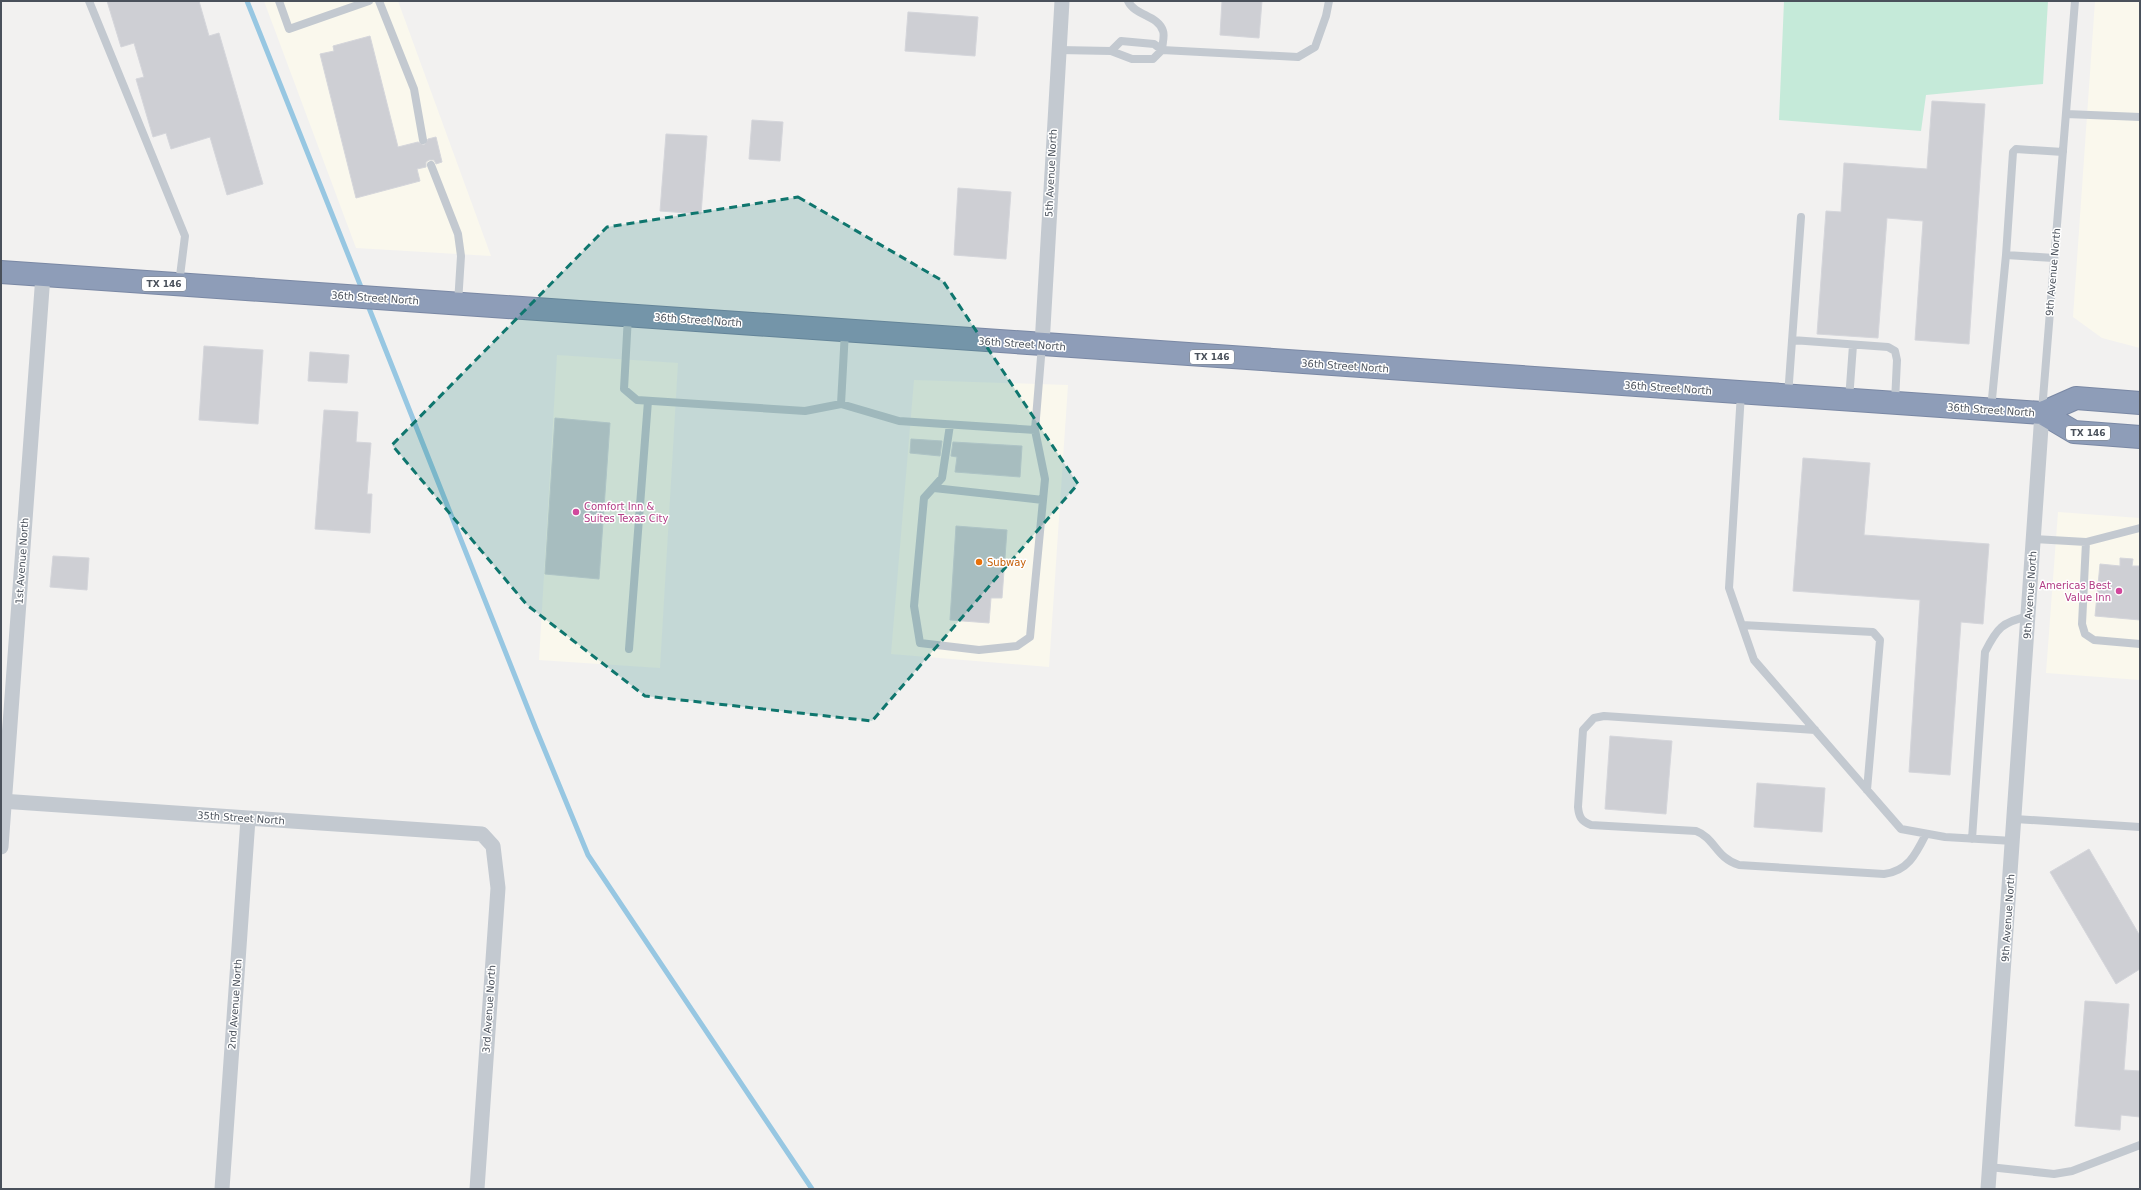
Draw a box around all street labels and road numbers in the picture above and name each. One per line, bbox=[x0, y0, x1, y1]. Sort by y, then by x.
street label: 5th Avenue North bbox=[1043, 129, 1059, 217]
street label: 9th Avenue North bbox=[2044, 228, 2062, 316]
road number: TX 146 bbox=[142, 277, 186, 291]
street label: 36th Street North bbox=[331, 289, 419, 307]
street label: 36th Street North bbox=[654, 311, 742, 329]
street label: 36th Street North bbox=[978, 335, 1066, 353]
road number: TX 146 bbox=[1190, 350, 1234, 364]
street label: 36th Street North bbox=[1301, 357, 1389, 375]
street label: 36th Street North bbox=[1624, 379, 1712, 397]
street label: 36th Street North bbox=[1947, 401, 2035, 419]
road number: TX 146 bbox=[2066, 426, 2110, 440]
street label: 1st Avenue North bbox=[13, 517, 31, 605]
street label: 9th Avenue North bbox=[2021, 551, 2039, 639]
street label: 35th Street North bbox=[197, 809, 285, 827]
street label: 9th Avenue North bbox=[1999, 874, 2017, 962]
street label: 2nd Avenue North bbox=[226, 958, 244, 1050]
street label: 3rd Avenue North bbox=[480, 965, 498, 1053]

